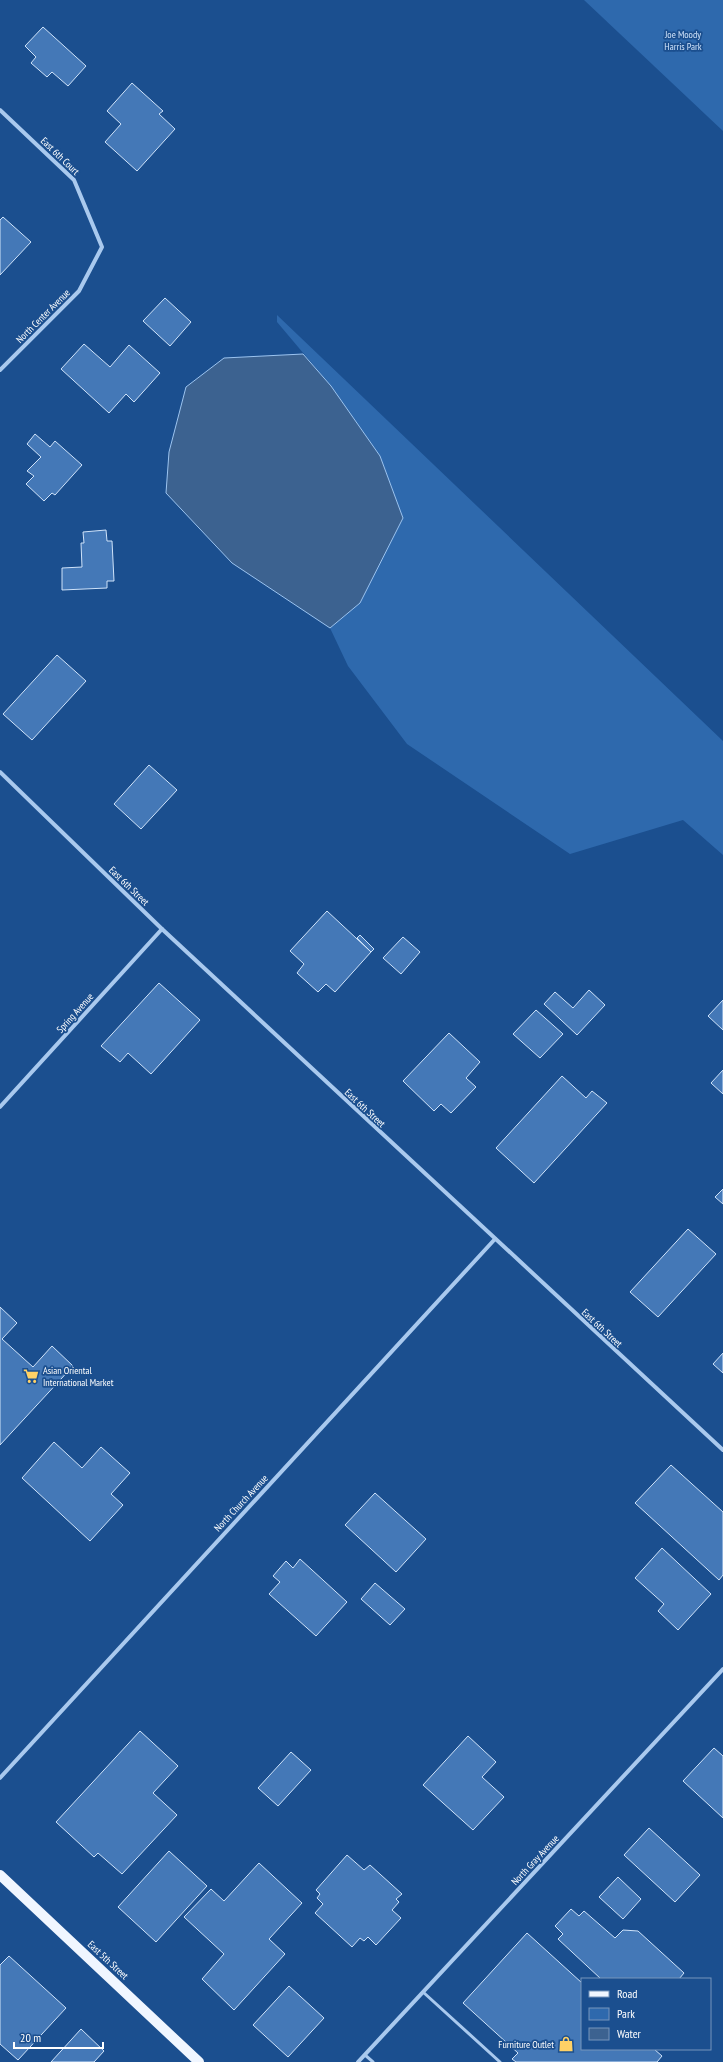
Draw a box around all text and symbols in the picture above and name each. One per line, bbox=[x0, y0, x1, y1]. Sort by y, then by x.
park label: Joe Moody Harris Park bbox=[664, 28, 702, 53]
street label: East 6th Court bbox=[38, 134, 82, 178]
street label: North Center Avenue bbox=[13, 286, 73, 346]
street label: East 6th Street bbox=[106, 864, 152, 909]
street label: Spring Avenue bbox=[54, 990, 96, 1036]
street label: East 6th Street bbox=[342, 1086, 388, 1130]
street label: East 6th Street bbox=[579, 1306, 625, 1350]
place label: Asian Oriental International Market bbox=[43, 1364, 114, 1389]
supermarket icon: Asian Oriental International Market bbox=[22, 1367, 40, 1385]
street label: North Church Avenue bbox=[211, 1472, 271, 1534]
street label: North Gray Avenue bbox=[508, 1832, 562, 1888]
street label: East 5th Street bbox=[85, 1938, 131, 1982]
legend bbox=[581, 1978, 711, 2050]
text: Road bbox=[617, 1986, 637, 2001]
text: Park bbox=[617, 2006, 635, 2021]
scale bar bbox=[14, 2024, 103, 2050]
text: Water bbox=[617, 2026, 642, 2041]
text: 20 m bbox=[20, 2030, 41, 2045]
shop icon: Furniture Outlet bbox=[557, 2035, 575, 2053]
place label: Furniture Outlet bbox=[498, 2038, 554, 2051]

